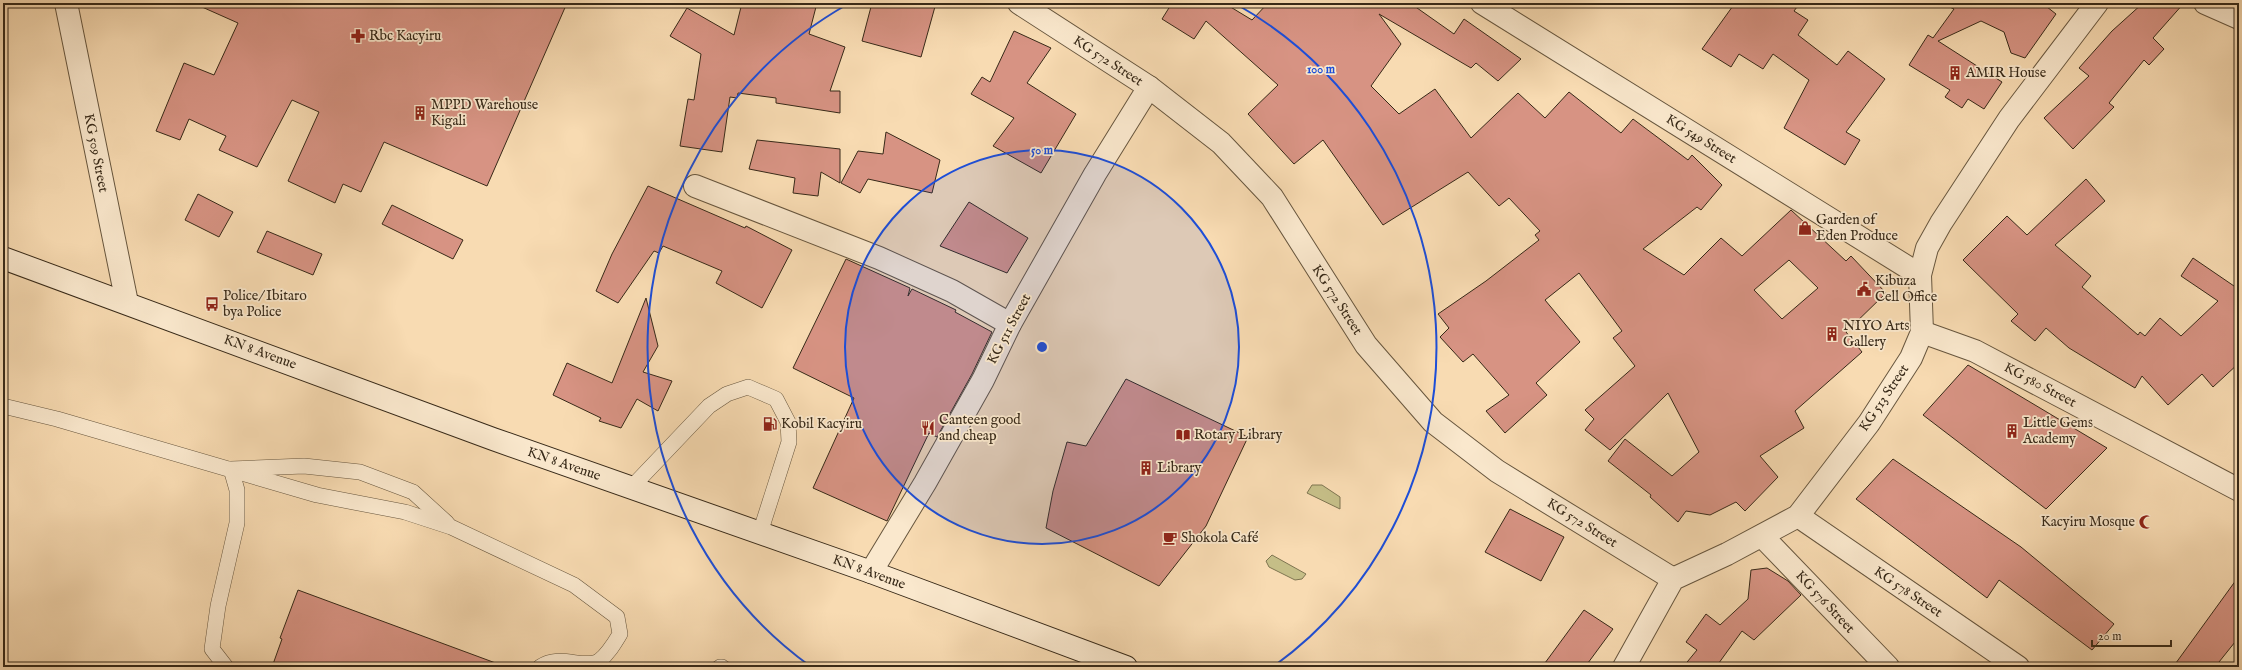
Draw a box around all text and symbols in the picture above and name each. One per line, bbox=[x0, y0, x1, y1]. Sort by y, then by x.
place label: Rbc Kacyiru bbox=[369, 27, 441, 45]
pharmacy icon: Rbc Kacyiru bbox=[350, 28, 366, 44]
street label: KG 572 Street bbox=[1070, 32, 1147, 90]
text: 100 m bbox=[1307, 62, 1336, 77]
place label: AMIR House bbox=[1965, 64, 2047, 82]
building icon: AMIR House bbox=[1947, 65, 1963, 81]
place label: MPPD Warehouse Kigali bbox=[431, 96, 539, 130]
building icon: MPPD Warehouse Kigali bbox=[412, 105, 428, 121]
street label: KG 549 Street bbox=[1662, 110, 1740, 168]
street label: KG 509 Street bbox=[80, 112, 112, 194]
text: 50 m bbox=[1031, 143, 1054, 158]
place label: Garden of Eden Produce bbox=[1816, 211, 1899, 245]
shop icon: Garden of Eden Produce bbox=[1797, 220, 1813, 236]
street label: KG 572 Street bbox=[1308, 262, 1366, 339]
place label: Kibuza Cell Office bbox=[1875, 272, 1938, 306]
public building icon: Kibuza Cell Office bbox=[1856, 281, 1872, 297]
place label: Police/ Ibitaro bya Police bbox=[223, 287, 307, 321]
street label: KG 511 Street bbox=[983, 290, 1035, 367]
bus stop icon: Police/ Ibitaro bya Police bbox=[204, 296, 220, 312]
place label: NIYO Arts Gallery bbox=[1843, 317, 1910, 351]
building icon: NIYO Arts Gallery bbox=[1824, 326, 1840, 342]
street label: KN 8 Avenue bbox=[221, 330, 300, 374]
centre of rings bbox=[1035, 340, 1049, 354]
street label: KG 580 Street bbox=[2001, 358, 2079, 412]
street label: KG 513 Street bbox=[1855, 361, 1913, 435]
place label: Canteen good and cheap bbox=[939, 411, 1021, 445]
place label: Little Gems Academy bbox=[2022, 414, 2093, 448]
place label: Kobil Kacyiru bbox=[781, 415, 862, 433]
fuel station icon: Kobil Kacyiru bbox=[762, 416, 778, 432]
restaurant icon: Canteen good and cheap bbox=[920, 420, 936, 436]
building icon: Little Gems Academy bbox=[2004, 423, 2020, 439]
place label: Rotary Library bbox=[1194, 426, 1282, 444]
library icon: Rotary Library bbox=[1175, 427, 1191, 443]
street label: KN 8 Avenue bbox=[525, 443, 604, 485]
place label: Library bbox=[1157, 459, 1201, 477]
building icon: Library bbox=[1138, 460, 1154, 476]
street label: KG 572 Street bbox=[1543, 494, 1621, 552]
place label: Kacyiru Mosque bbox=[2041, 513, 2136, 531]
mosque icon: Kacyiru Mosque bbox=[2138, 514, 2154, 530]
place label: Shokola Café bbox=[1181, 529, 1259, 547]
cafe icon: Shokola Café bbox=[1162, 530, 1178, 546]
street label: KN 8 Avenue bbox=[830, 550, 909, 594]
street label: KG 578 Street bbox=[1870, 562, 1946, 622]
street label: KG 576 Street bbox=[1791, 567, 1859, 637]
scale bar bbox=[2092, 622, 2171, 648]
text: 20 m bbox=[2098, 629, 2121, 644]

